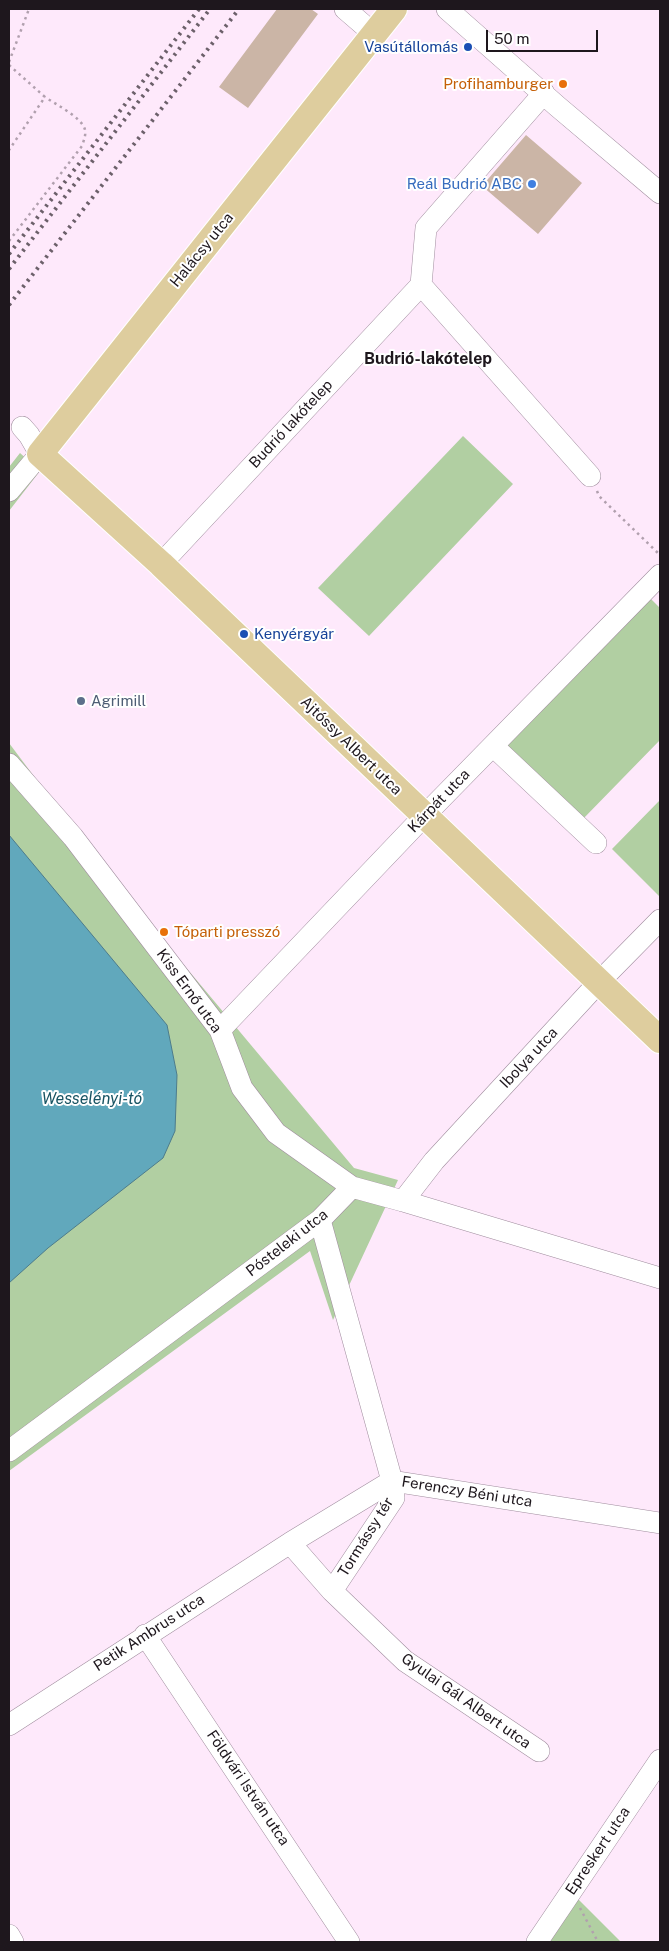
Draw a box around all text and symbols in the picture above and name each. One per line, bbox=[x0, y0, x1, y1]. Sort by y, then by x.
scale bar bbox=[489, 20, 602, 52]
text: 50 m bbox=[494, 30, 529, 47]
place label: Vasútállomás bbox=[364, 38, 458, 56]
marker: Vasútállomás bbox=[462, 41, 474, 53]
place label: Profihamburger bbox=[443, 75, 553, 93]
marker: Profihamburger bbox=[557, 78, 569, 90]
place label: Reál Budrió ABC bbox=[407, 175, 522, 193]
marker: Reál Budrió ABC bbox=[526, 178, 538, 190]
street label: Halácsy utca bbox=[167, 209, 237, 291]
district label: Budrió-lakótelep bbox=[364, 349, 492, 369]
street label: Budrió lakótelep bbox=[245, 376, 337, 472]
place label: Kenyérgyár bbox=[254, 625, 334, 643]
marker: Kenyérgyár bbox=[238, 628, 250, 640]
place label: Agrimill bbox=[91, 692, 146, 710]
street label: Ajtóssy Albert utca bbox=[297, 693, 405, 799]
marker: Agrimill bbox=[75, 695, 87, 707]
street label: Kárpát utca bbox=[404, 766, 474, 836]
place label: Tóparti presszó bbox=[174, 923, 280, 941]
marker: Tóparti presszó bbox=[158, 926, 170, 938]
street label: Kiss Ernő utca bbox=[153, 946, 225, 1036]
street label: Ibolya utca bbox=[496, 1024, 562, 1092]
water label: Wesselényi-tó bbox=[42, 1089, 142, 1109]
street label: Pósteleki utca bbox=[243, 1206, 331, 1280]
street label: Ferenczy Béni utca bbox=[400, 1473, 534, 1511]
street label: Tormássy tér bbox=[334, 1494, 398, 1580]
street label: Petik Ambrus utca bbox=[90, 1590, 208, 1676]
street label: Gyulai Gál Albert utca bbox=[398, 1650, 534, 1752]
street label: Földvári István utca bbox=[203, 1727, 293, 1849]
street label: Epreskert utca bbox=[562, 1804, 634, 1898]

